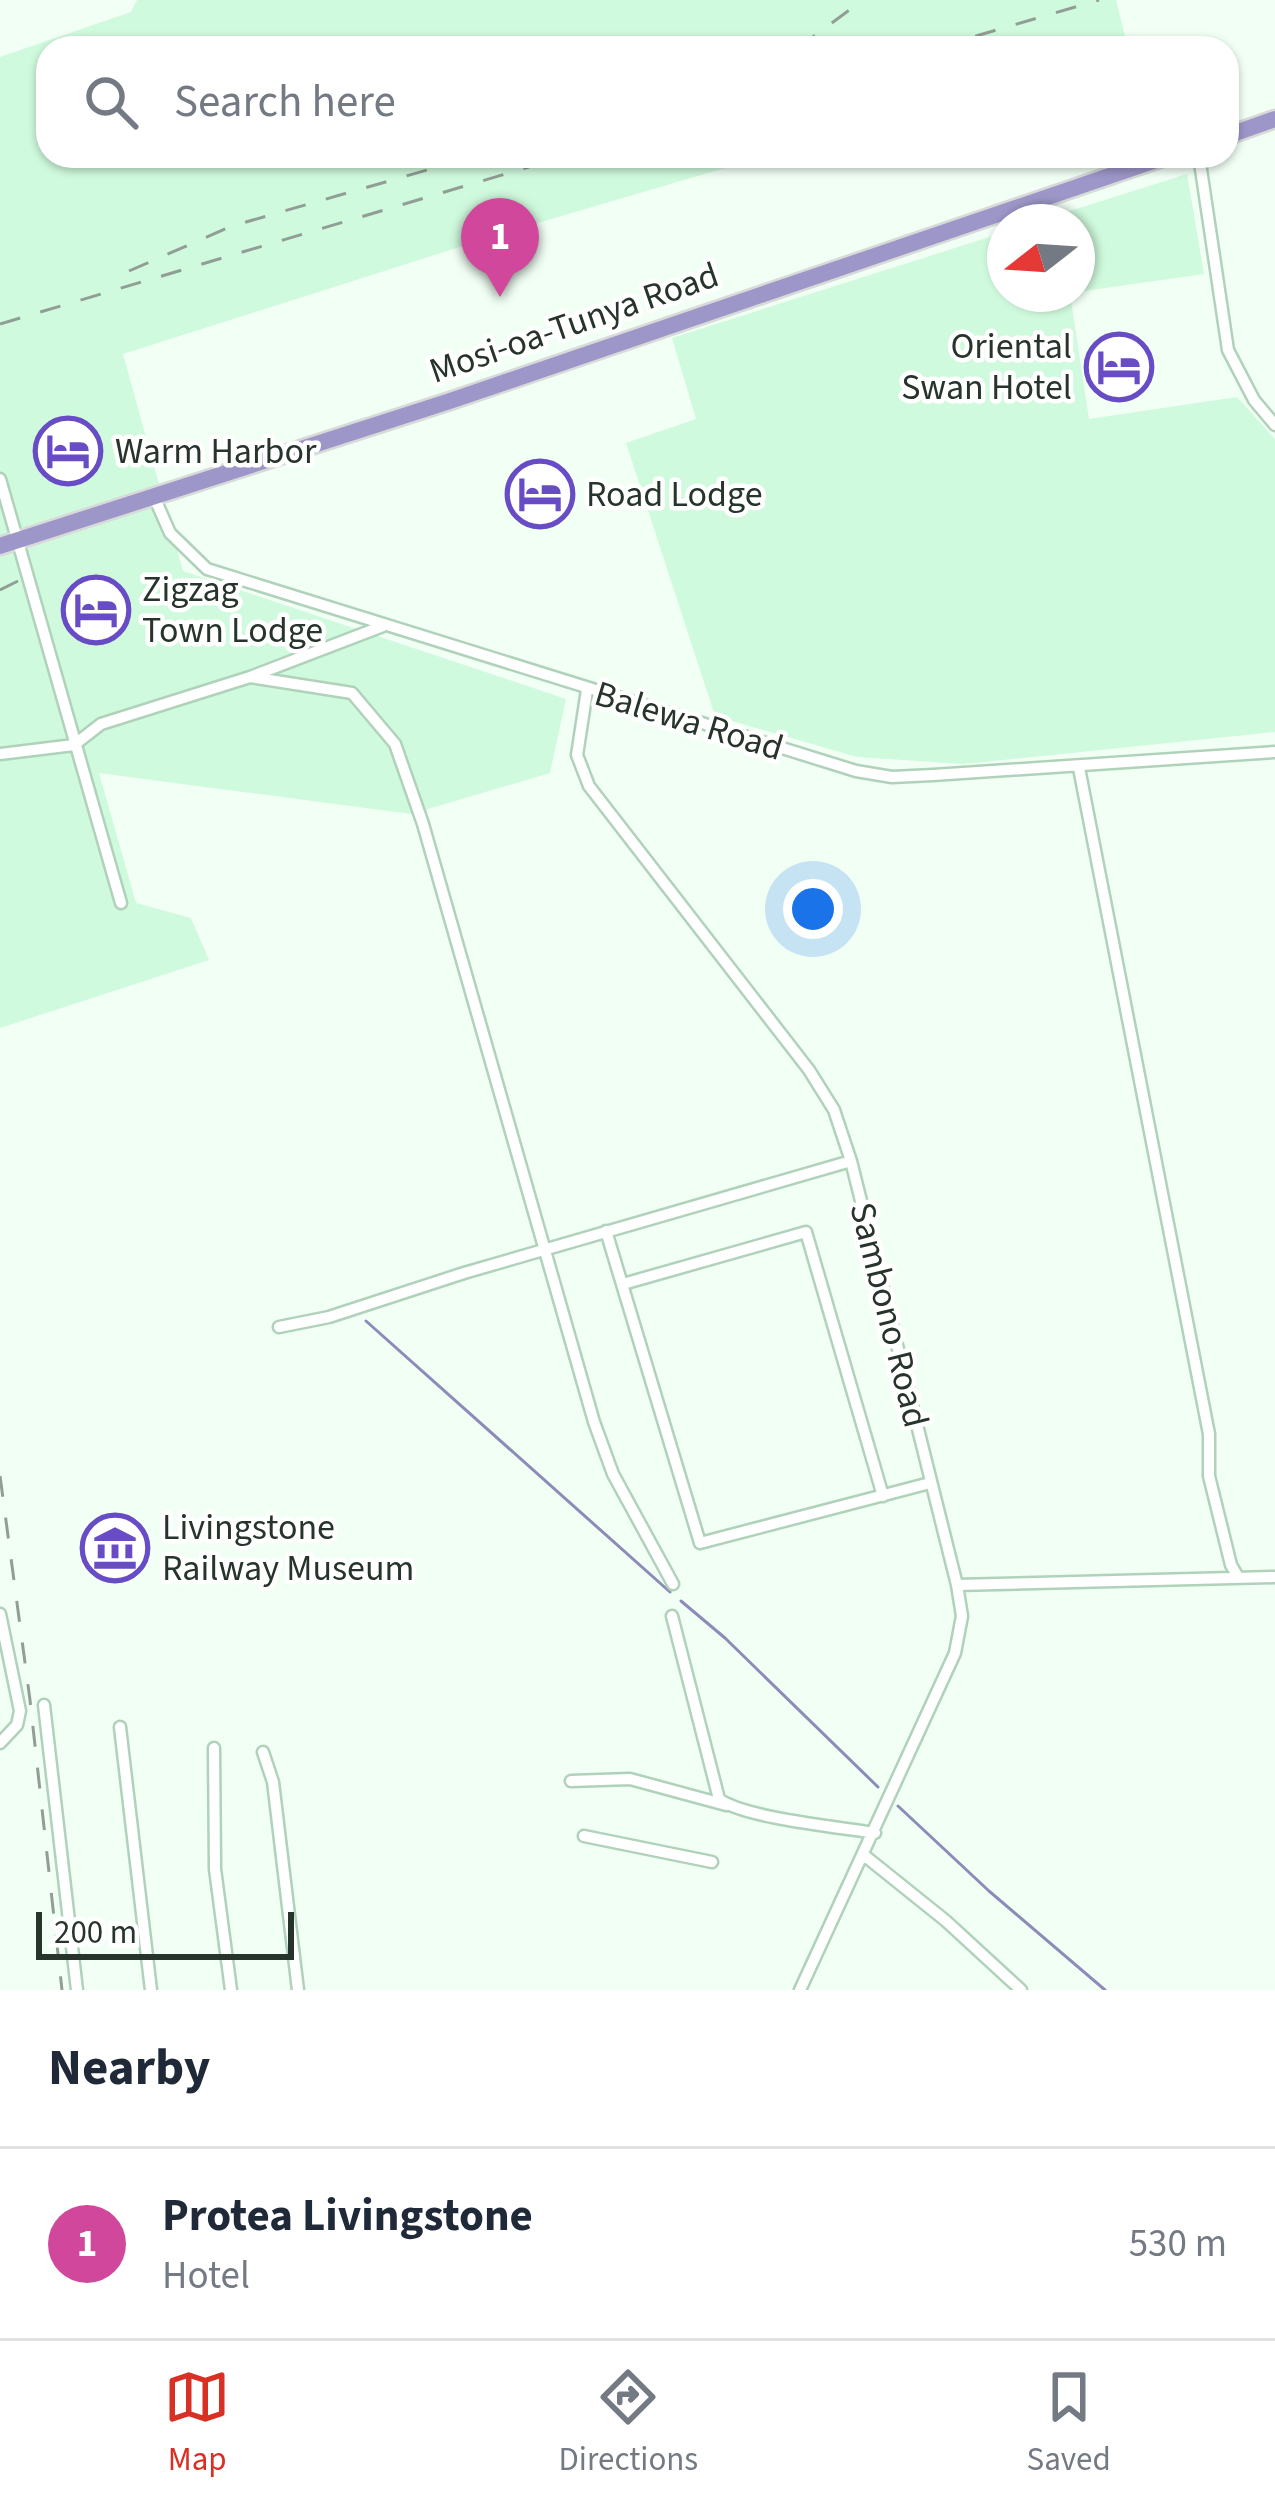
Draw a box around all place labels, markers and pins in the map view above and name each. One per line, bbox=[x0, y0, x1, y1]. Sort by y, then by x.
pin: 1 bbox=[461, 198, 539, 297]
place label: Oriental Swan Hotel bbox=[901, 321, 1072, 413]
hotel icon: Oriental Swan Hotel bbox=[1084, 332, 1154, 402]
hotel icon: Warm Harbor bbox=[33, 416, 103, 486]
place label: Warm Harbor bbox=[115, 426, 317, 477]
hotel icon: Road Lodge bbox=[505, 459, 575, 529]
place label: Road Lodge bbox=[586, 469, 763, 520]
place label: Zigzag Town Lodge bbox=[142, 564, 323, 656]
hotel icon: Zigzag Town Lodge bbox=[61, 575, 131, 645]
place label: Livingstone Railway Museum bbox=[162, 1502, 414, 1594]
museum icon: Livingstone Railway Museum bbox=[80, 1513, 150, 1583]

